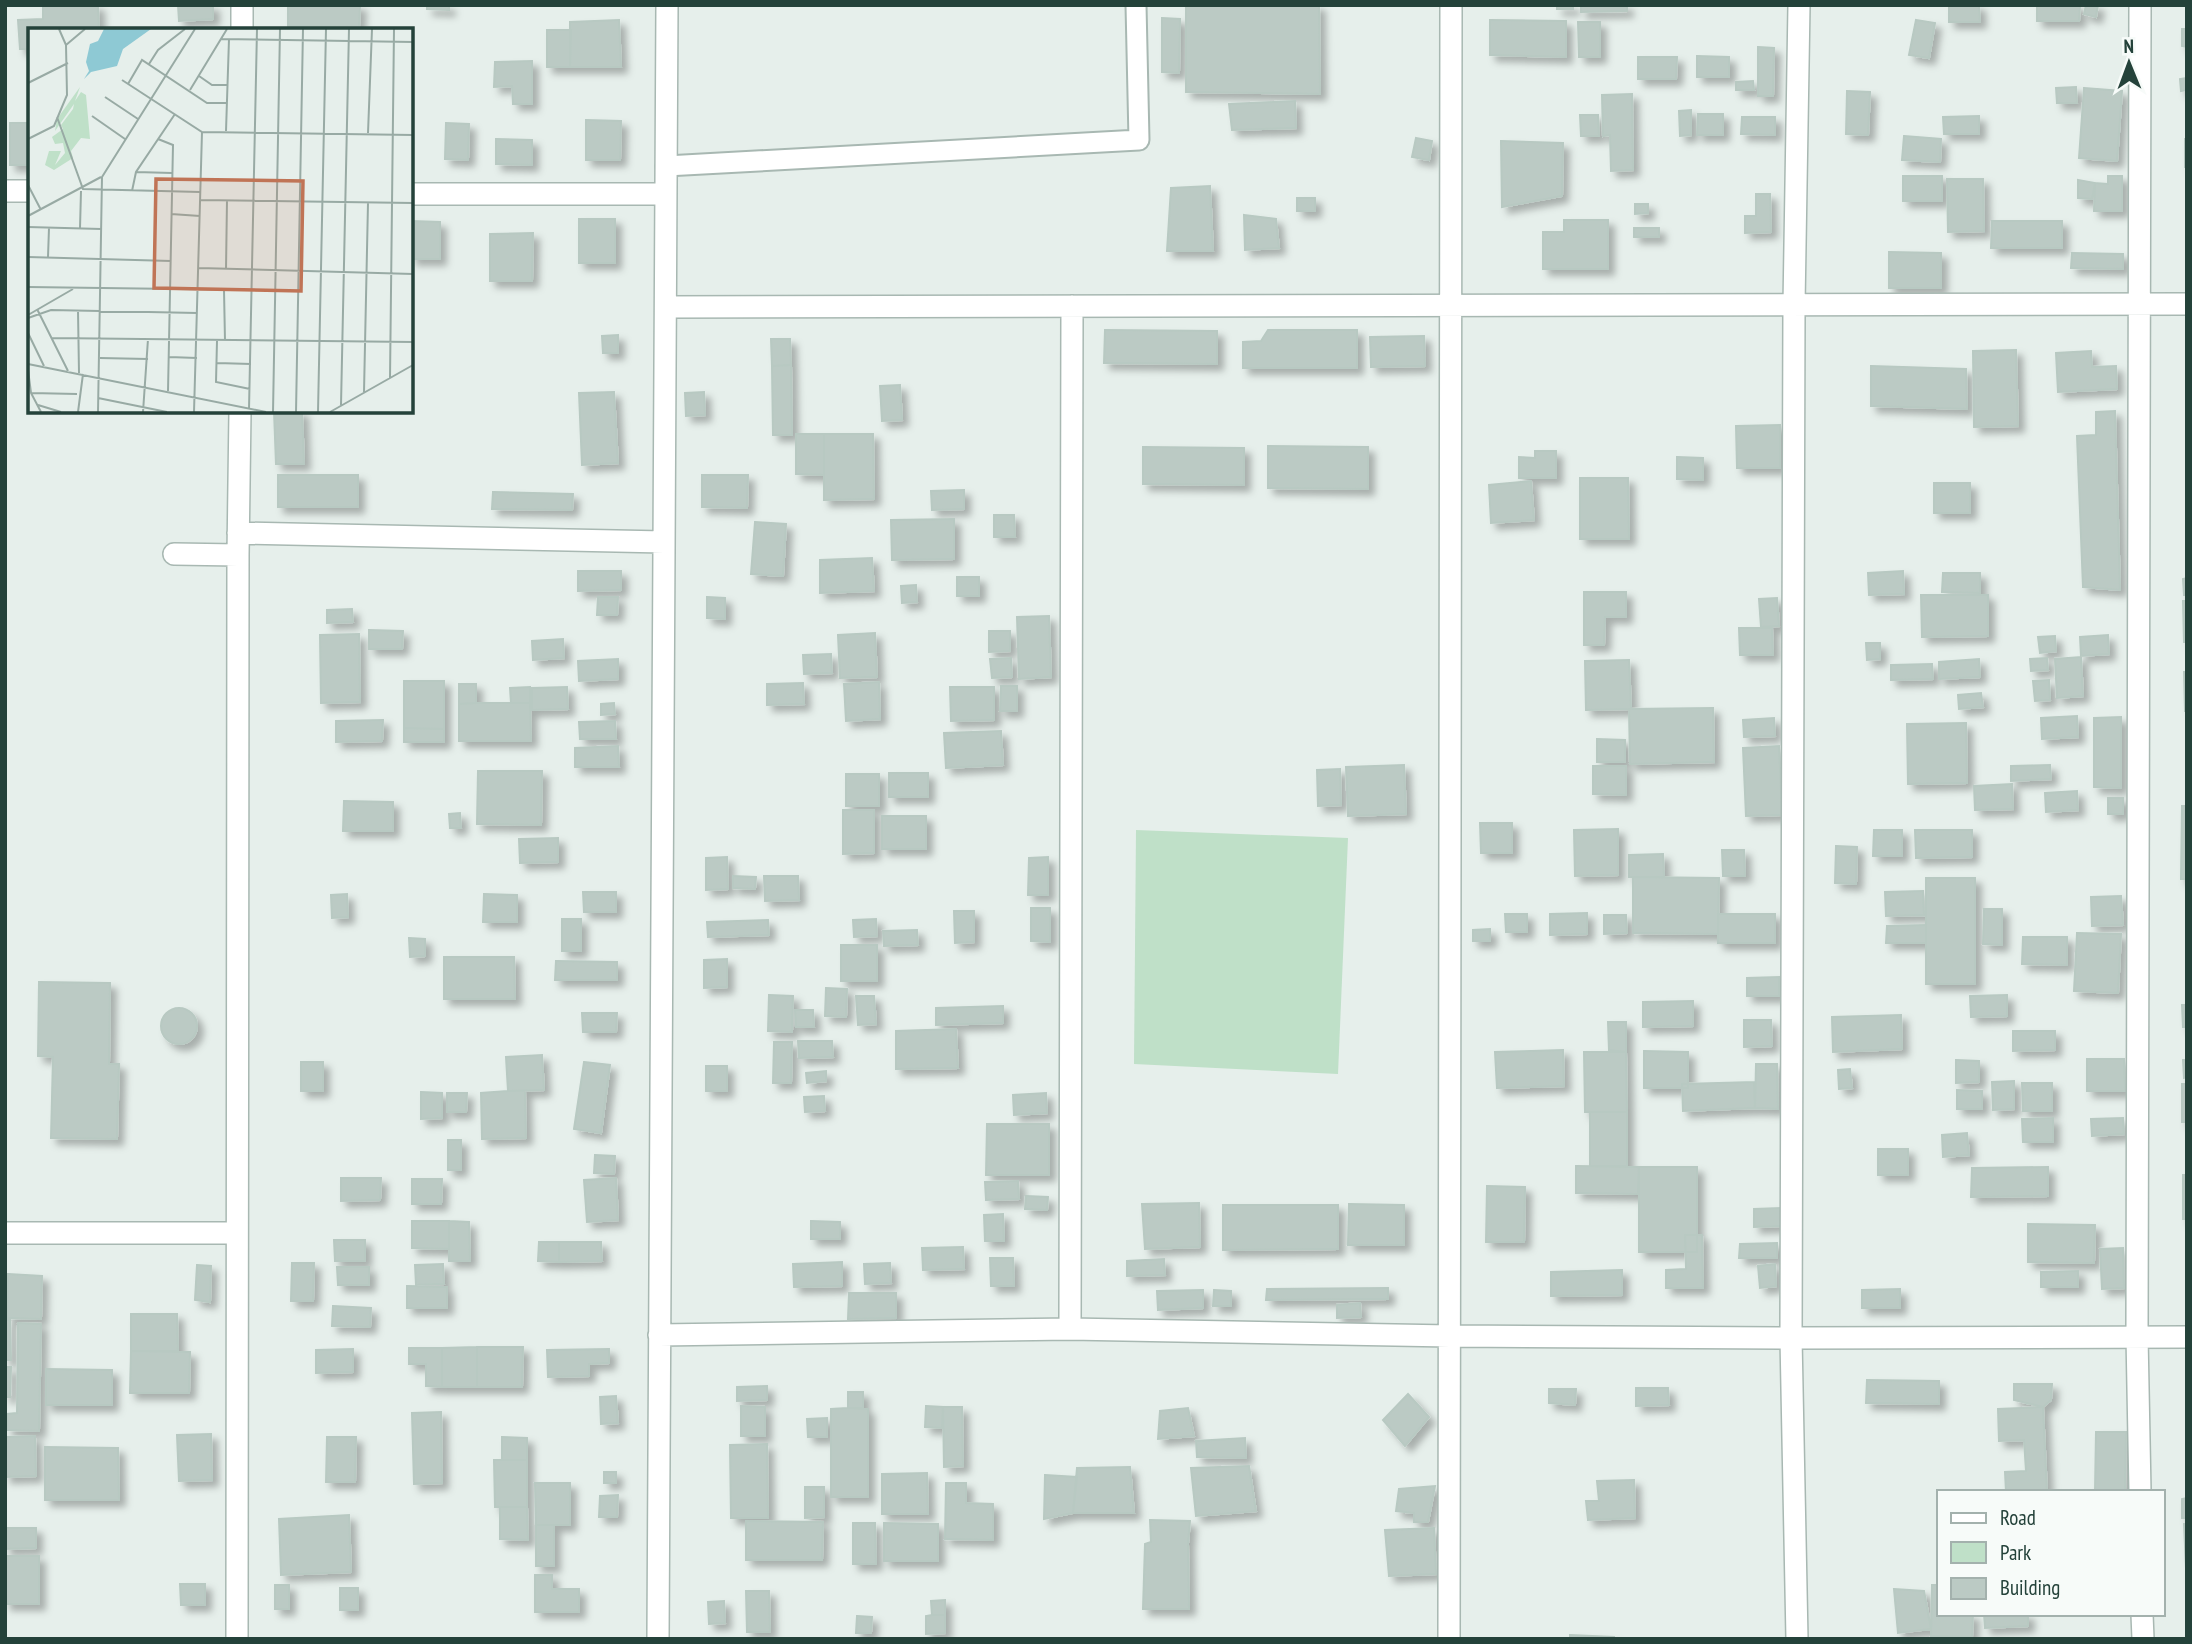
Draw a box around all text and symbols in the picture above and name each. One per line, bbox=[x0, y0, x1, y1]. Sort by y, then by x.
inset map bbox=[28, 28, 413, 413]
north arrow bbox=[2094, 28, 2164, 98]
text: N bbox=[2123, 34, 2134, 58]
legend bbox=[1937, 1490, 2164, 1616]
text: Road bbox=[2000, 1504, 2036, 1531]
text: Park bbox=[2000, 1539, 2031, 1566]
text: Building bbox=[2000, 1574, 2060, 1601]

